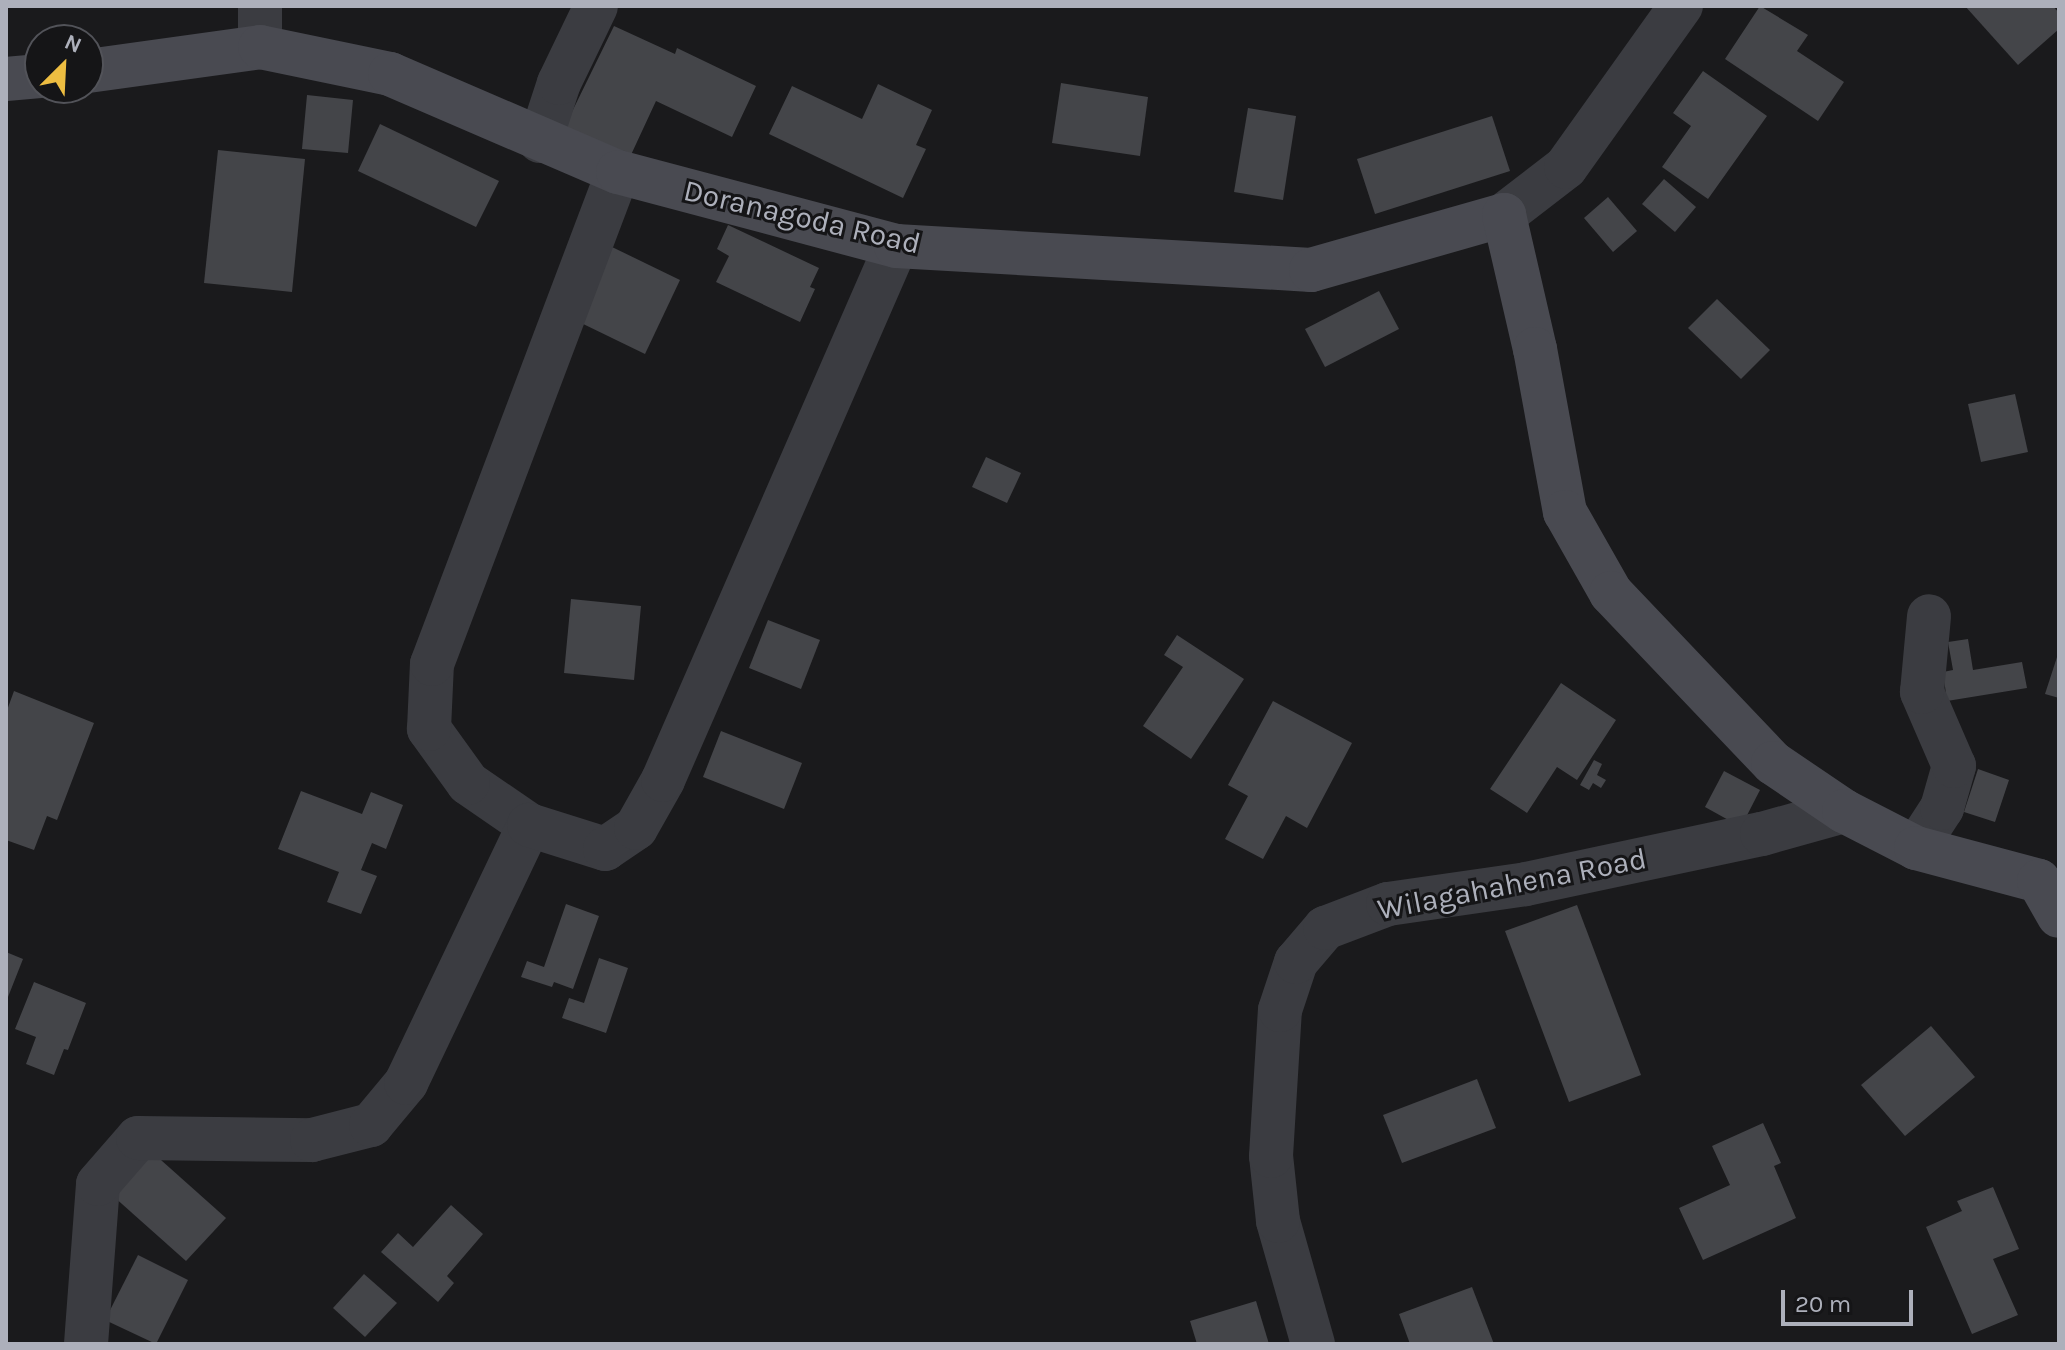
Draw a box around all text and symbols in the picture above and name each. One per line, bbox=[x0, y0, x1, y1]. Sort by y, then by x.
north arrow bbox=[24, 24, 104, 104]
text: N bbox=[60, 29, 85, 59]
street label: Doranagoda Road bbox=[680, 172, 924, 262]
street label: Wilagahahena Road bbox=[1375, 840, 1649, 928]
scale bar bbox=[1785, 1274, 1917, 1324]
text: 20 m bbox=[1795, 1290, 1851, 1318]

